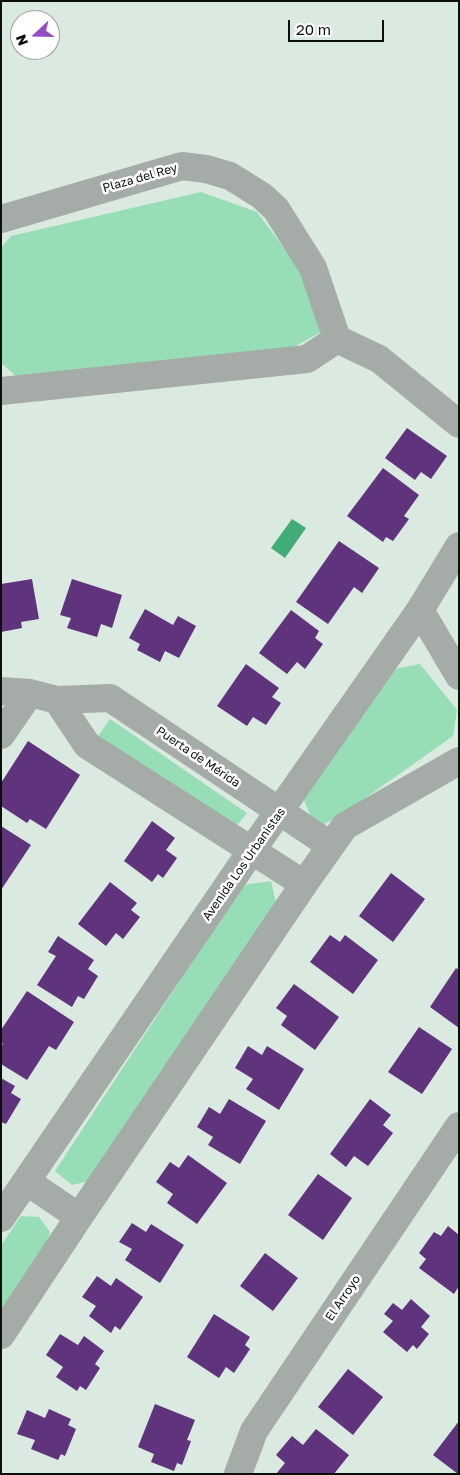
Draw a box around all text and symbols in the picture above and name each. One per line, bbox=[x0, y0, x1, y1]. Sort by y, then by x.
north arrow bbox=[10, 10, 60, 60]
scale bar bbox=[290, 10, 386, 42]
text: 20 m bbox=[296, 20, 331, 38]
text: N bbox=[12, 32, 31, 48]
street label: Plaza del Rey bbox=[101, 160, 179, 196]
street label: Puerta de Mérida bbox=[153, 724, 243, 790]
street label: Avenida Los Urbanistas bbox=[200, 805, 288, 923]
street label: El Arroyo bbox=[322, 1272, 364, 1324]

